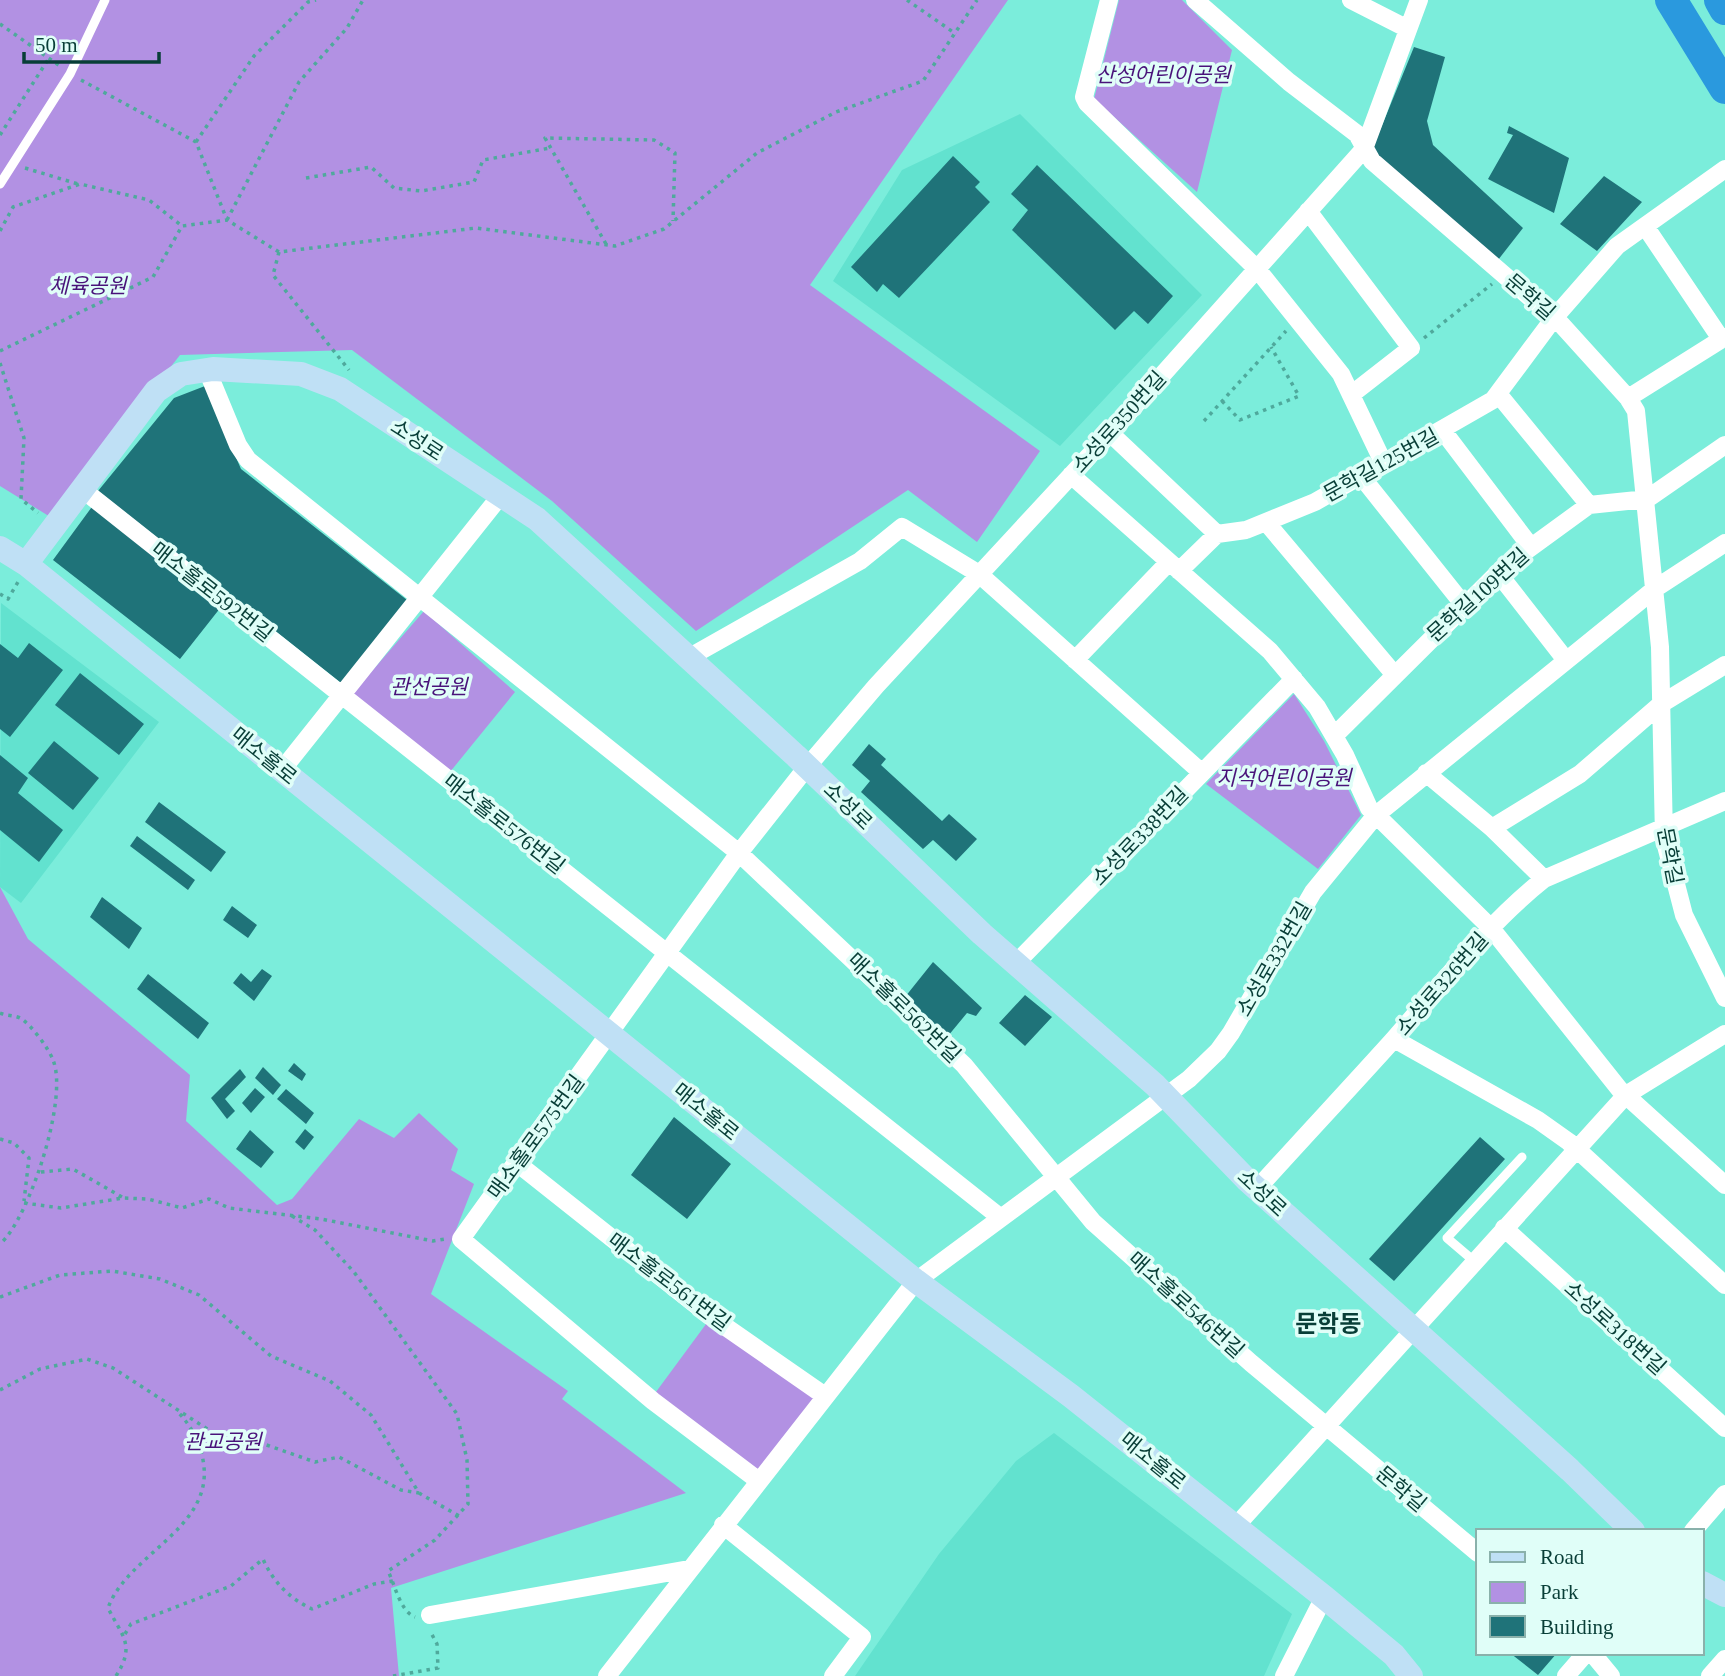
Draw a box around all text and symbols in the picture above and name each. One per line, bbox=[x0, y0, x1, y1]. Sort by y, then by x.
scale bar bbox=[24, 21, 159, 65]
text: 50 m bbox=[35, 33, 78, 57]
park label: 산성어린이공원 bbox=[1095, 63, 1232, 87]
street label: 문학길 bbox=[1500, 269, 1560, 325]
park label: 체육공원 bbox=[49, 274, 128, 298]
street label: 소성로350번길 bbox=[1067, 366, 1171, 478]
street label: 소성로 bbox=[386, 414, 448, 466]
street label: 문학길125번길 bbox=[1319, 423, 1443, 507]
street label: 매소홀로592번길 bbox=[147, 537, 277, 647]
street label: 문학길109번길 bbox=[1422, 543, 1534, 647]
park label: 관선공원 bbox=[390, 675, 469, 699]
street label: 매소홀로 bbox=[226, 722, 302, 790]
park label: 지석어린이공원 bbox=[1216, 766, 1353, 790]
street label: 매소홀로576번길 bbox=[439, 769, 569, 879]
street label: 소성로 bbox=[819, 777, 877, 835]
street label: 소성로338번길 bbox=[1087, 782, 1193, 890]
street label: 문학길 bbox=[1653, 825, 1687, 887]
street label: 소성로332번길 bbox=[1232, 898, 1316, 1020]
street label: 소성로326번길 bbox=[1391, 928, 1493, 1040]
street label: 매소홀로562번길 bbox=[843, 948, 965, 1068]
street label: 매소홀로575번길 bbox=[483, 1070, 589, 1204]
street label: 매소홀로 bbox=[668, 1078, 744, 1146]
street label: 소성로 bbox=[1233, 1164, 1291, 1222]
street label: 매소홀로561번길 bbox=[603, 1228, 735, 1336]
street label: 매소홀로546번길 bbox=[1123, 1247, 1249, 1363]
street label: 소성로318번길 bbox=[1559, 1276, 1671, 1380]
district label: 문학동 bbox=[1295, 1311, 1361, 1337]
street label: 매소홀로 bbox=[1115, 1427, 1191, 1495]
park label: 관교공원 bbox=[184, 1430, 263, 1454]
street label: 문학길 bbox=[1371, 1461, 1431, 1517]
legend bbox=[1476, 1529, 1704, 1655]
text: Road bbox=[1540, 1545, 1585, 1569]
text: Park bbox=[1540, 1580, 1579, 1604]
text: Building bbox=[1540, 1615, 1614, 1639]

